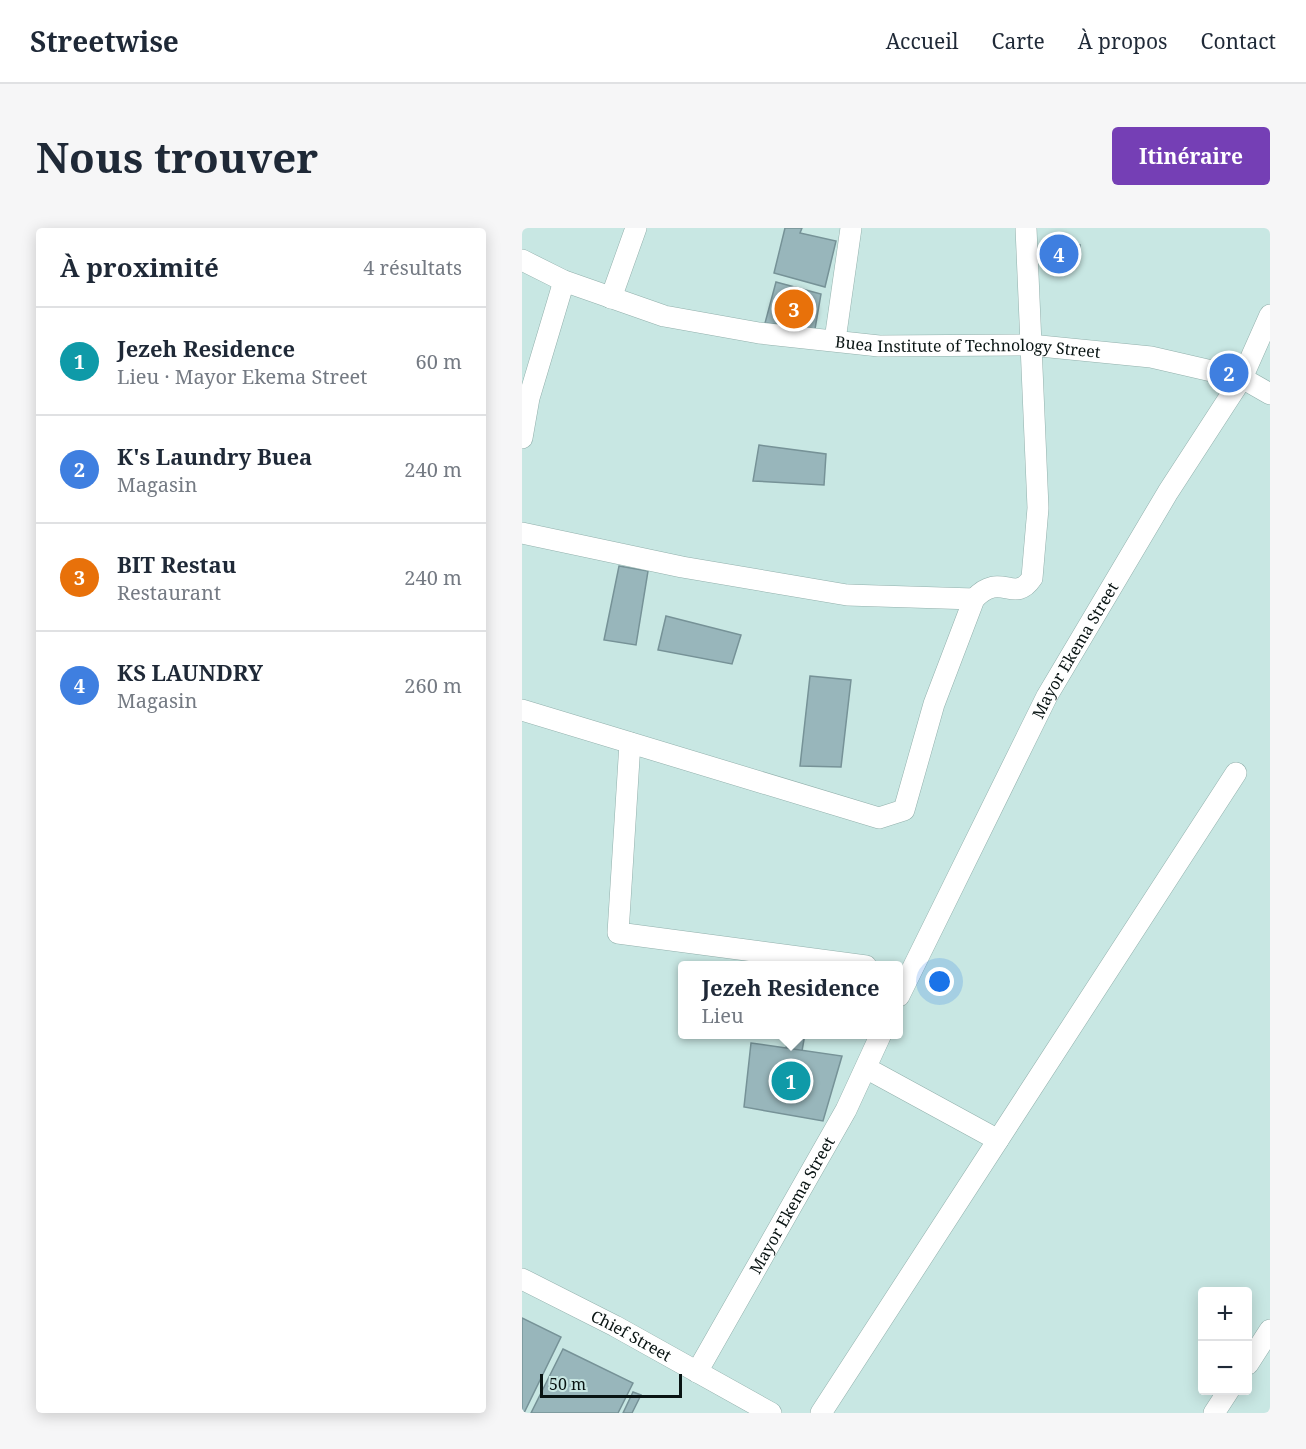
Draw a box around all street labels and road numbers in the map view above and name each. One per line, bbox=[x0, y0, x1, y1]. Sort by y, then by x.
street label: Buea Institute of Technology Street bbox=[834, 330, 1102, 363]
street label: Mayor Ekema Street bbox=[1027, 578, 1123, 722]
street label: Mayor Ekema Street bbox=[744, 1132, 840, 1278]
street label: Chief Street bbox=[587, 1305, 676, 1366]

